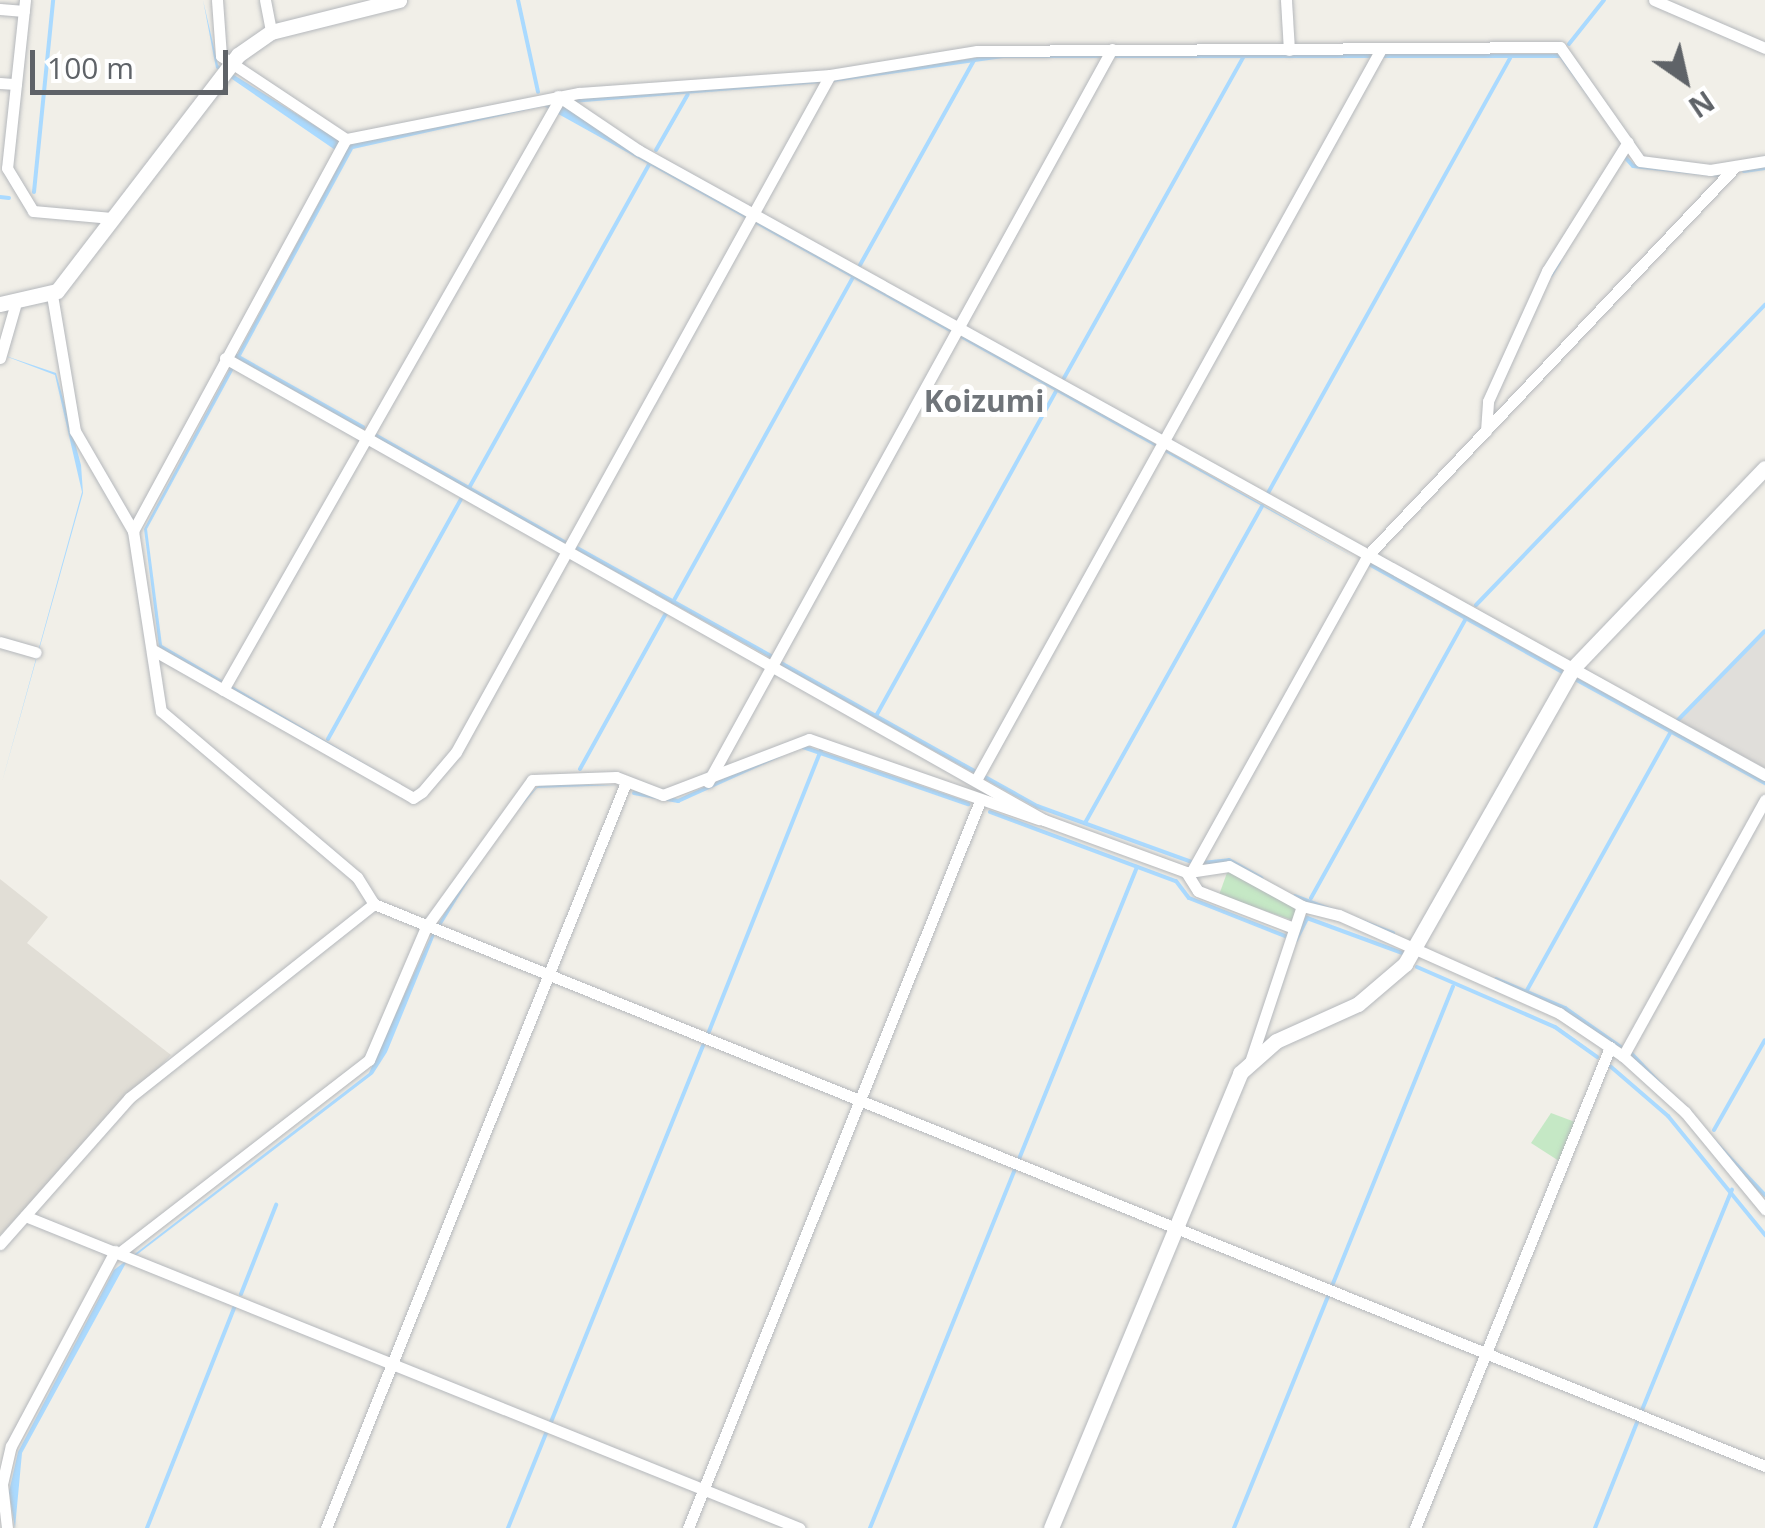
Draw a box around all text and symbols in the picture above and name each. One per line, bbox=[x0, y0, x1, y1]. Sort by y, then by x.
scale bar bbox=[35, 30, 232, 92]
north arrow bbox=[1635, 30, 1735, 130]
text: 100 m bbox=[47, 47, 134, 88]
text: N bbox=[1682, 83, 1722, 127]
district label: Koizumi bbox=[924, 383, 1044, 419]

